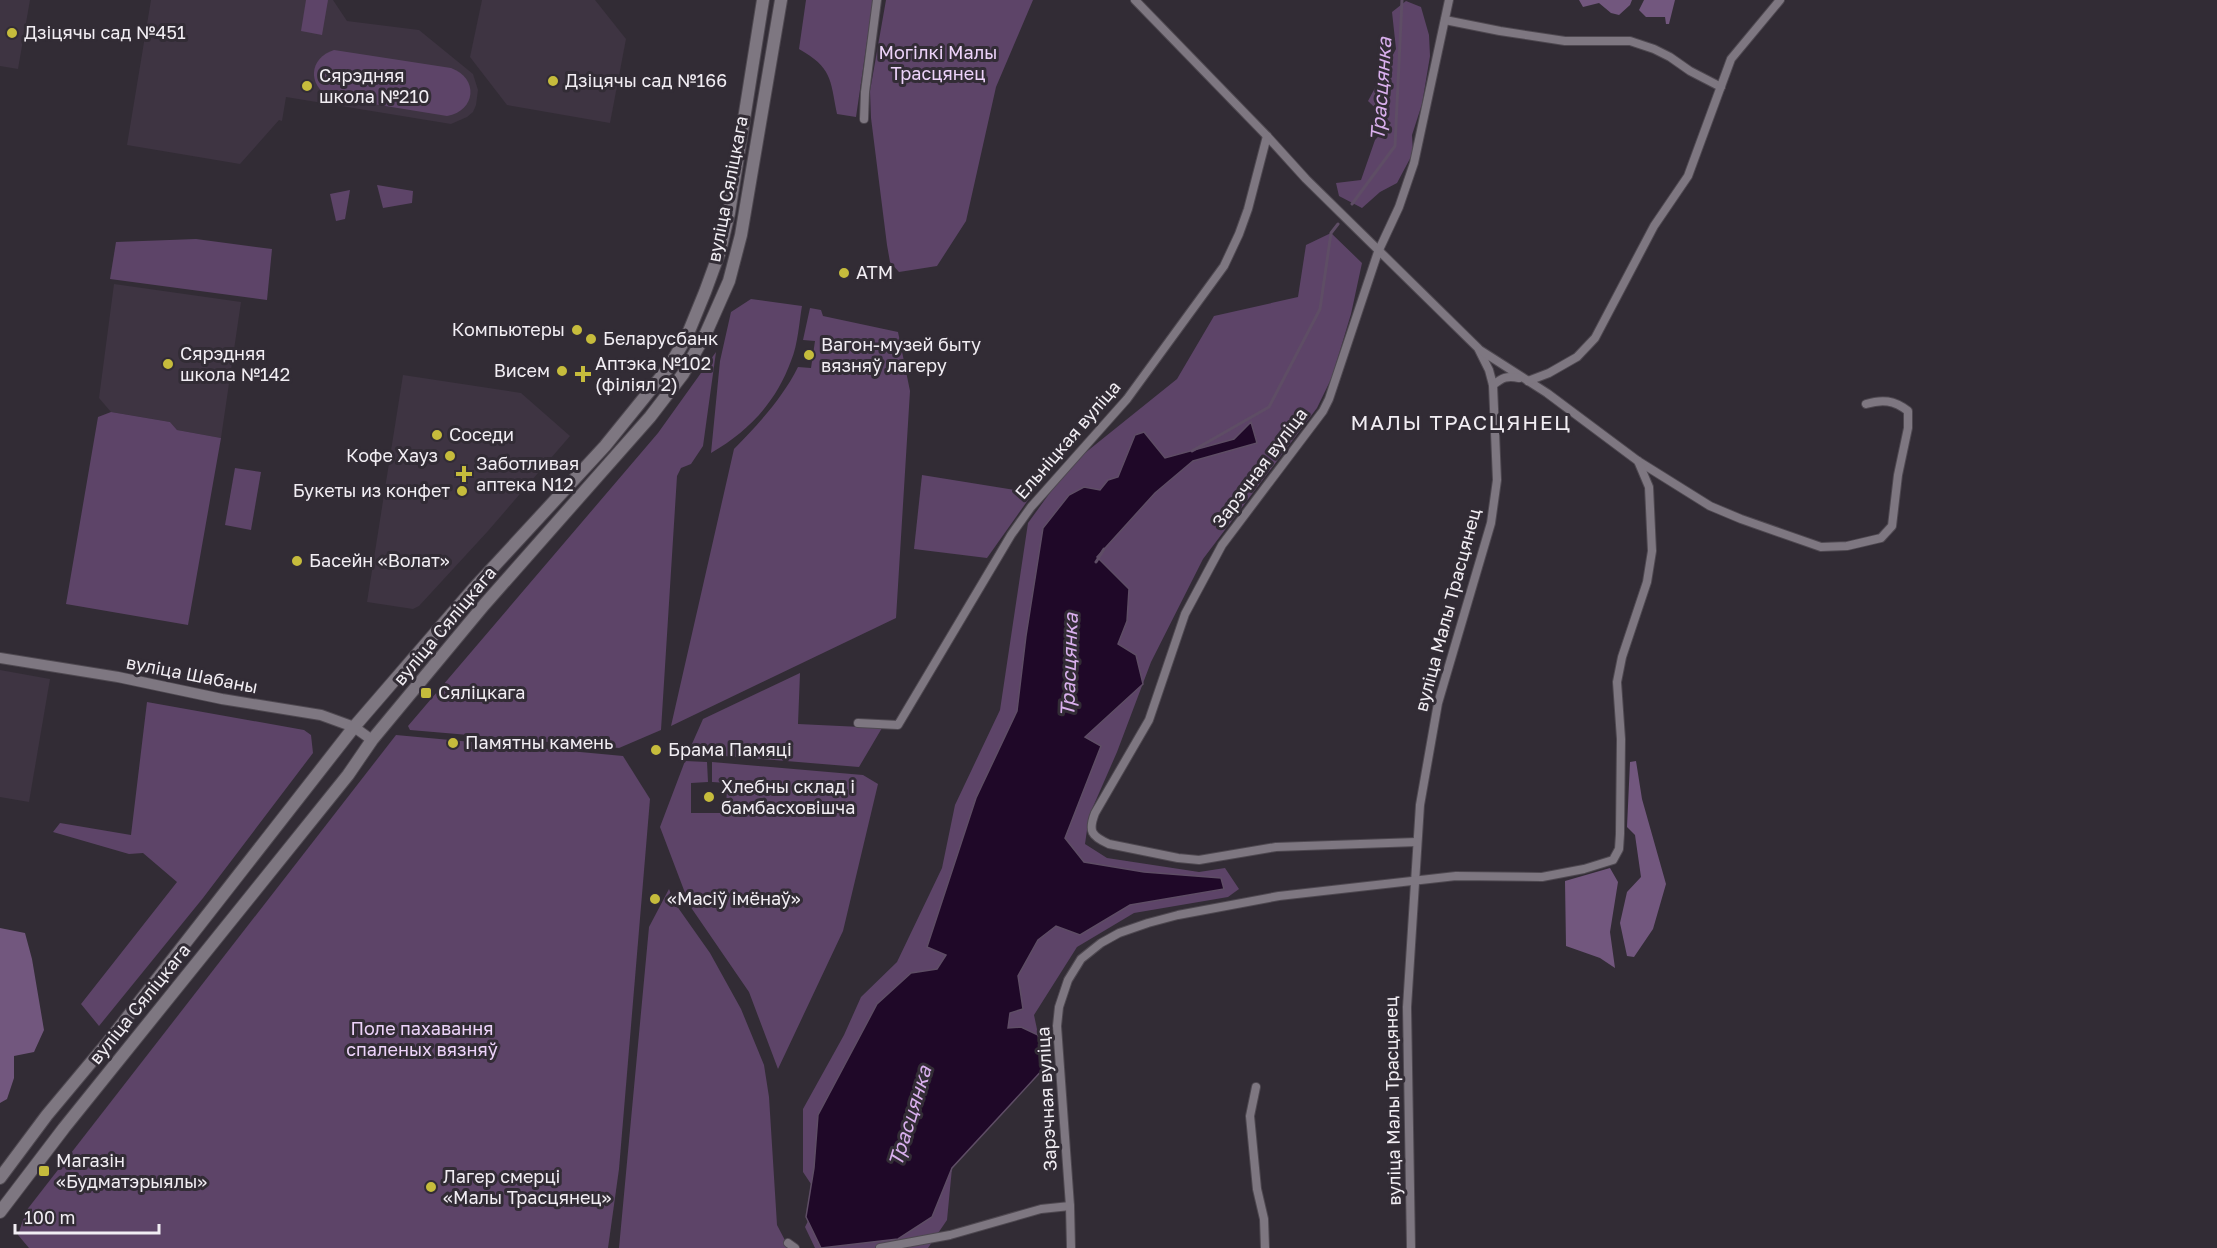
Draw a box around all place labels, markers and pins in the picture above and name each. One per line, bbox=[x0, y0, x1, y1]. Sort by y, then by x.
place label: Дзіцячы сад №451 bbox=[24, 21, 186, 43]
marker: Дзіцячы сад №451 bbox=[5, 26, 19, 40]
place label: Сярэдняя школа №210 bbox=[319, 64, 429, 107]
place label: Дзіцячы сад №166 bbox=[565, 69, 727, 91]
marker: Дзіцячы сад №166 bbox=[546, 74, 560, 88]
marker: Сярэдняя школа №210 bbox=[300, 79, 314, 93]
place label: АТМ bbox=[856, 261, 893, 283]
marker: АТМ bbox=[837, 266, 851, 280]
place label: Компьютеры bbox=[452, 318, 565, 340]
marker: Компьютеры bbox=[570, 323, 584, 337]
place label: Беларусбанк bbox=[603, 327, 718, 349]
marker: Беларусбанк bbox=[584, 332, 598, 346]
place label: Вагон-музей быту вязняў лагеру bbox=[821, 333, 981, 376]
place label: Сярэдняя школа №142 bbox=[180, 342, 290, 385]
marker: Вагон-музей быту вязняў лагеру bbox=[802, 348, 816, 362]
place label: Аптэка №102 (філіял 2) bbox=[595, 352, 711, 395]
marker: Сярэдняя школа №142 bbox=[161, 357, 175, 371]
place label: Висем bbox=[494, 359, 550, 381]
marker: Висем bbox=[555, 364, 569, 378]
marker: Аптэка №102 (філіял 2) bbox=[576, 367, 590, 381]
place label: Соседи bbox=[449, 423, 514, 445]
marker: Соседи bbox=[430, 428, 444, 442]
place label: Кофе Хауз bbox=[346, 444, 438, 466]
marker: Кофе Хауз bbox=[443, 449, 457, 463]
place label: Заботливая аптека N12 bbox=[476, 452, 579, 495]
marker: Заботливая аптека N12 bbox=[457, 467, 471, 481]
place label: Букеты из конфет bbox=[293, 479, 450, 501]
marker: Букеты из конфет bbox=[455, 484, 469, 498]
place label: Басейн «Волат» bbox=[309, 549, 450, 571]
marker: Басейн «Волат» bbox=[290, 554, 304, 568]
place label: Сяліцкага bbox=[438, 681, 525, 703]
marker: Сяліцкага bbox=[419, 686, 433, 700]
place label: Памятны камень bbox=[465, 731, 614, 753]
marker: Памятны камень bbox=[446, 736, 460, 750]
place label: Брама Памяці bbox=[668, 738, 792, 760]
marker: Брама Памяці bbox=[649, 743, 663, 757]
place label: Хлебны склад і бамбасховішча bbox=[721, 775, 855, 818]
marker: Хлебны склад і бамбасховішча bbox=[702, 790, 716, 804]
place label: «Масіў імёнаў» bbox=[667, 887, 801, 909]
marker: «Масіў імёнаў» bbox=[648, 892, 662, 906]
place label: Магазін «Будматэрыялы» bbox=[56, 1149, 207, 1192]
marker: Магазін «Будматэрыялы» bbox=[37, 1164, 51, 1178]
place label: Лагер смерці «Малы Трасцянец» bbox=[443, 1165, 611, 1208]
marker: Лагер смерці «Малы Трасцянец» bbox=[424, 1180, 438, 1194]

